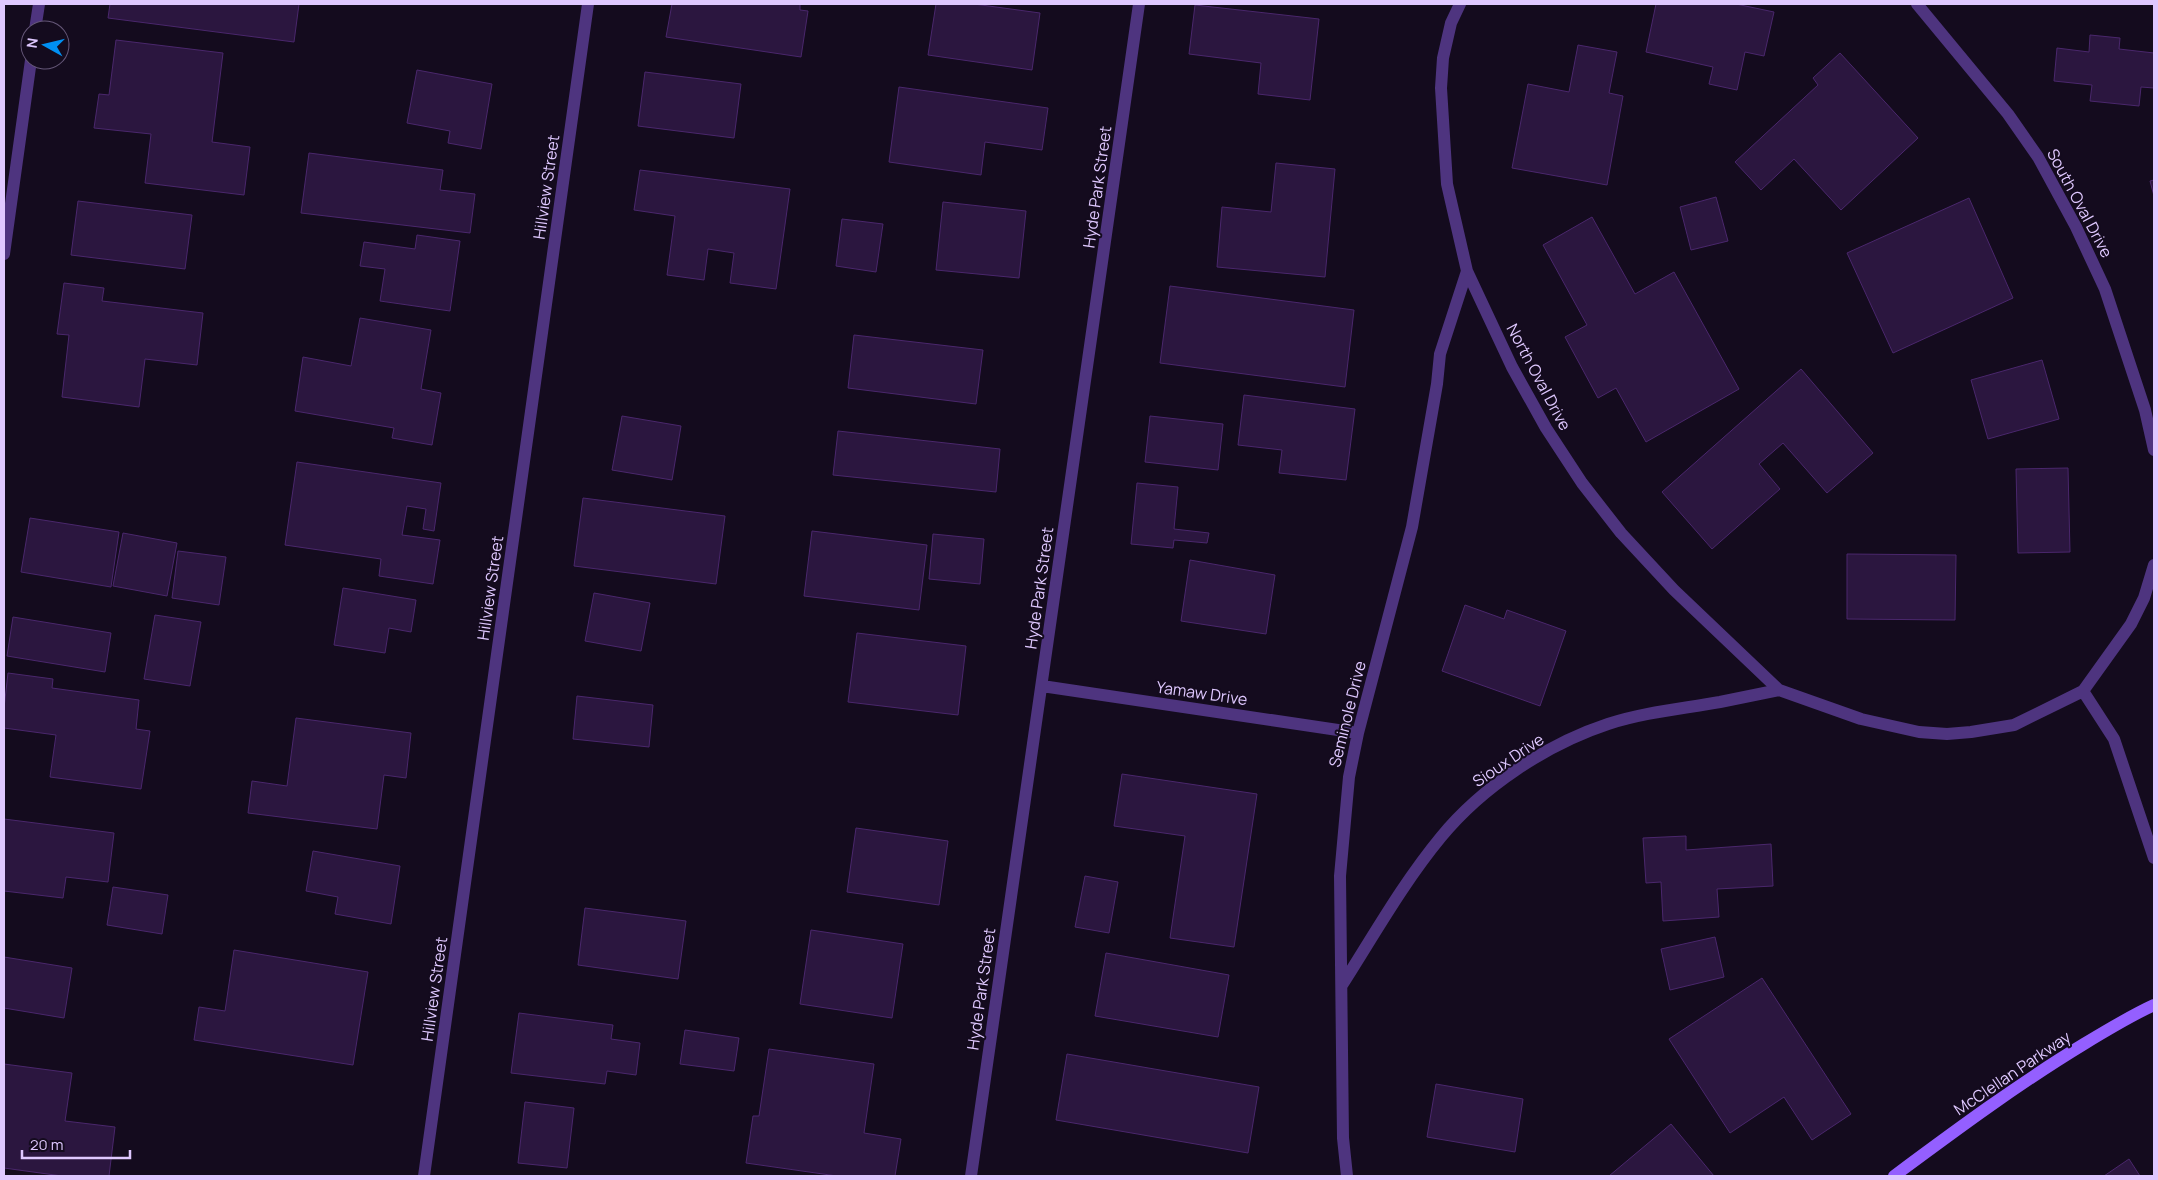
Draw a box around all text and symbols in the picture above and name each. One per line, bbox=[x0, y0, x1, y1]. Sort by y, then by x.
north arrow bbox=[20, 20, 70, 70]
text: N bbox=[22, 37, 42, 49]
street label: Hyde Park Street bbox=[1078, 124, 1116, 250]
street label: Hillview Street bbox=[528, 133, 564, 241]
street label: South Oval Drive bbox=[2042, 145, 2118, 261]
street label: North Oval Drive bbox=[1502, 320, 1576, 434]
street label: Hyde Park Street bbox=[1020, 525, 1058, 651]
street label: Hillview Street bbox=[472, 534, 508, 642]
street label: Seminole Drive bbox=[1323, 659, 1371, 769]
street label: Yamaw Drive bbox=[1155, 676, 1249, 710]
street label: Sioux Drive bbox=[1468, 728, 1548, 792]
street label: Hyde Park Street bbox=[962, 926, 1000, 1052]
street label: Hillview Street bbox=[416, 935, 452, 1043]
street label: McClellan Parkway bbox=[1949, 1025, 2075, 1120]
scale bar bbox=[22, 1128, 130, 1160]
text: 20 m bbox=[30, 1134, 63, 1155]

